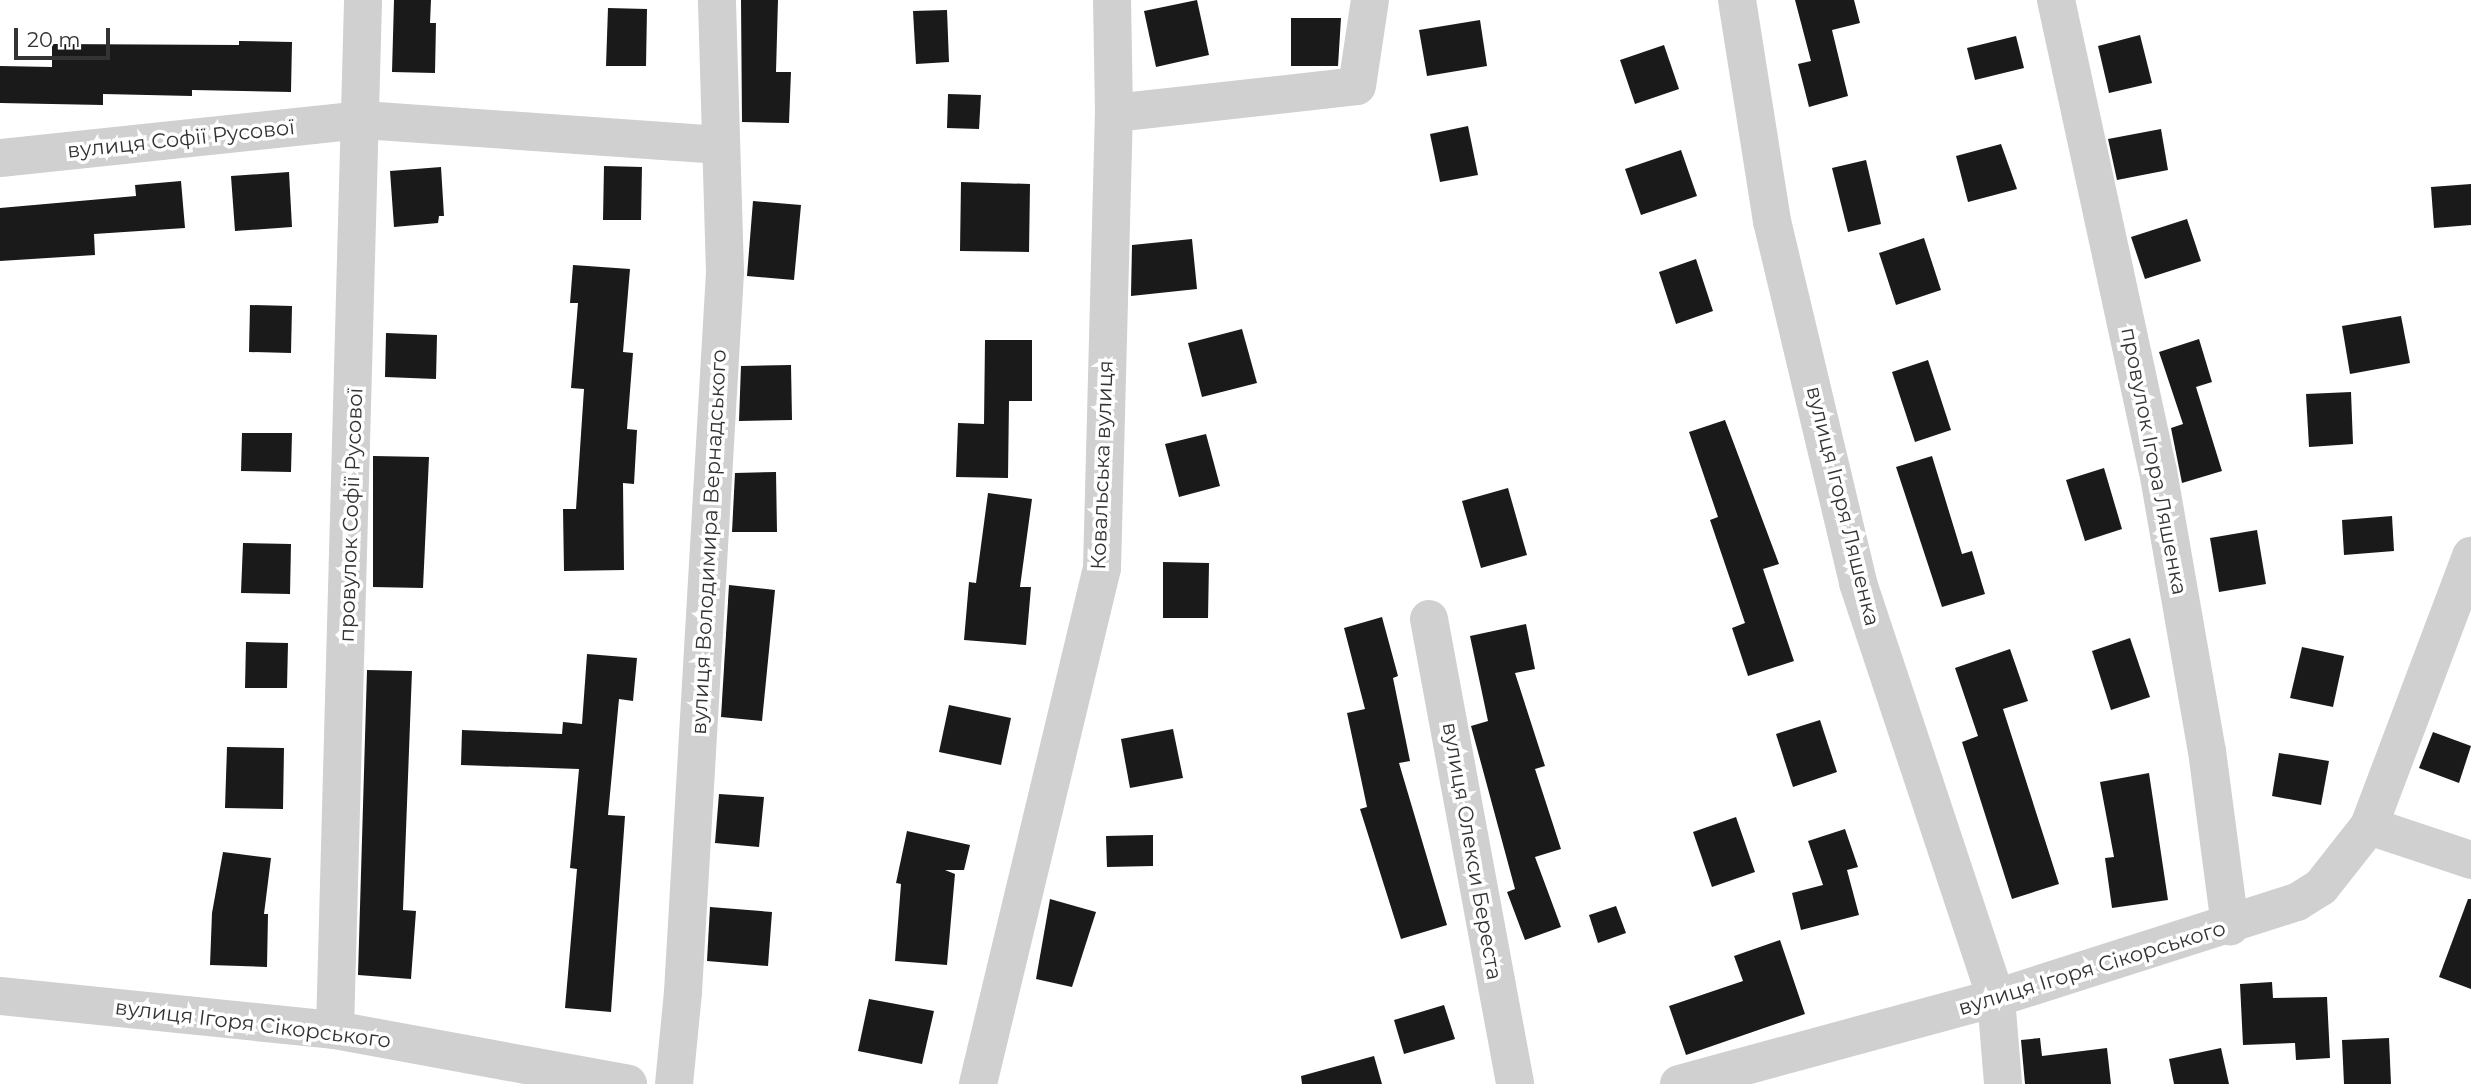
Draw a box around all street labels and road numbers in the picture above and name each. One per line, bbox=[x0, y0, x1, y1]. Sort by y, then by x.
street label: вулиця Софії Русової bbox=[66, 115, 296, 163]
street label: провулок Ігора Ляшенка bbox=[2116, 325, 2192, 597]
street label: вулиця Володимира Вернадського bbox=[686, 349, 732, 735]
street label: Ковальська вулиця bbox=[1086, 360, 1118, 570]
street label: вулиця Ігоря Ляшенка bbox=[1801, 384, 1885, 628]
street label: провулок Софії Русової bbox=[334, 387, 368, 643]
street label: вулиця Олекси Береста bbox=[1437, 720, 1507, 982]
street label: вулиця Ігоря Сікорського bbox=[1955, 915, 2229, 1021]
street label: вулиця Ігоря Сікорського bbox=[114, 995, 392, 1053]

